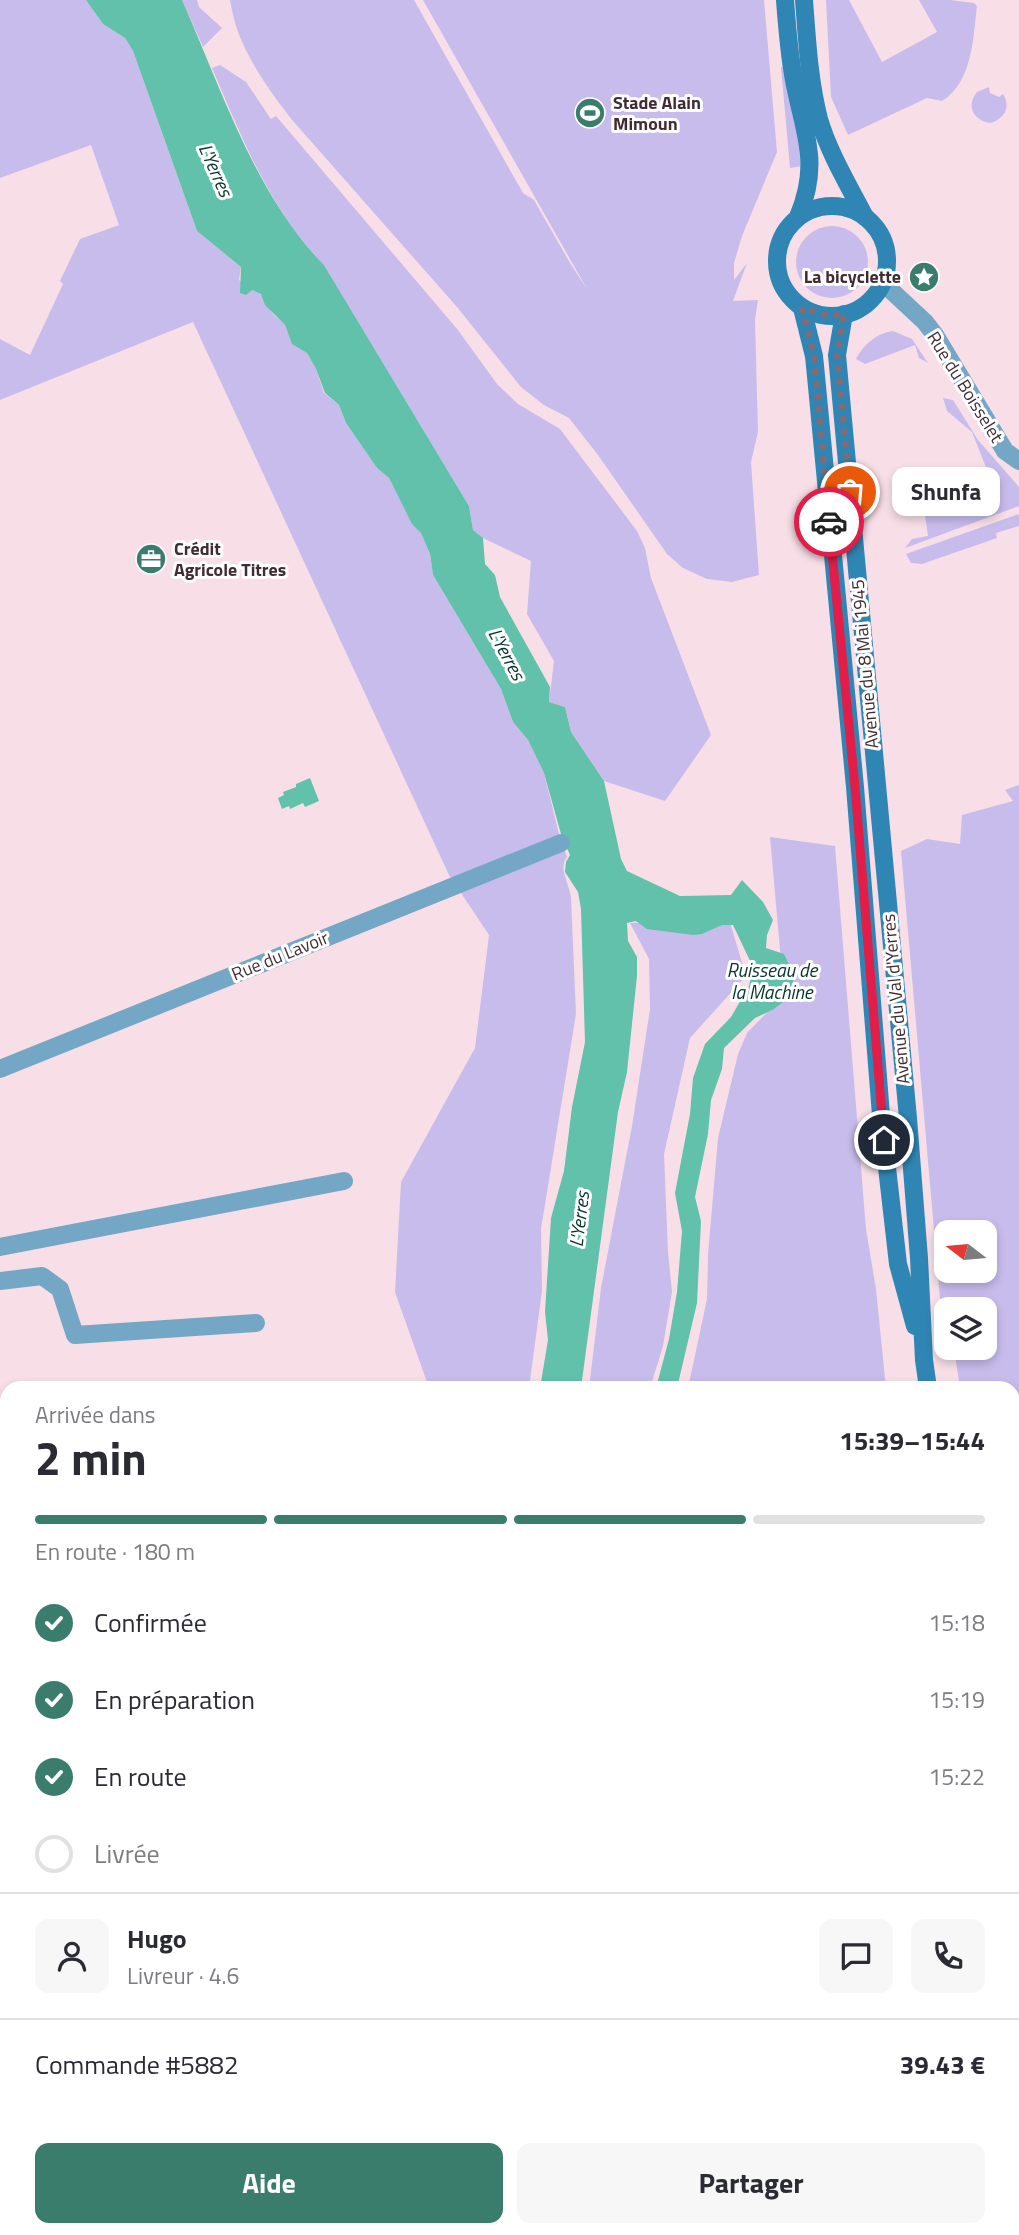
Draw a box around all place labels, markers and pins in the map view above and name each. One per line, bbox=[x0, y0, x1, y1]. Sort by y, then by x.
place label: Stade Alain Mimoun bbox=[613, 89, 701, 137]
sports icon: Stade Alain Mimoun bbox=[573, 96, 607, 130]
place icon: La bicyclette bbox=[907, 260, 941, 294]
place label: La bicyclette bbox=[804, 263, 901, 290]
pin bbox=[820, 462, 880, 522]
callout: Shunfa bbox=[892, 468, 1001, 516]
place label: Crédit Agricole Titres bbox=[174, 535, 286, 583]
office icon: Crédit Agricole Titres bbox=[134, 542, 168, 576]
pin bbox=[854, 1110, 914, 1170]

